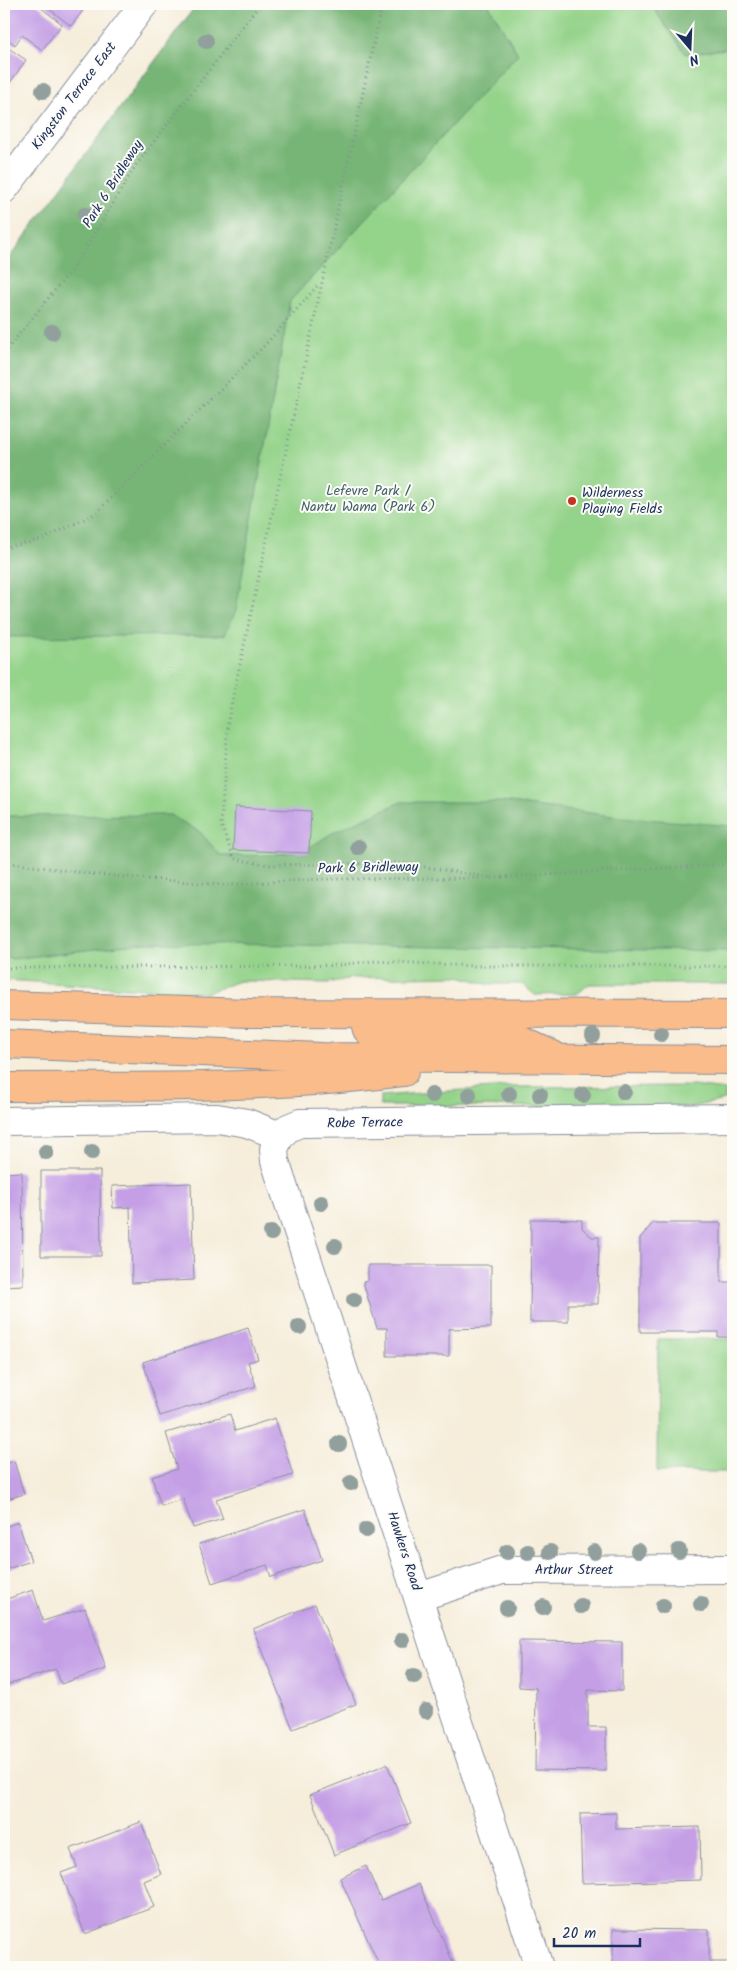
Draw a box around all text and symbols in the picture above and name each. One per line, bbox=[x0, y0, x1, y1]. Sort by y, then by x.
north arrow bbox=[664, 22, 714, 72]
street label: Kingston Terrace East bbox=[26, 37, 122, 155]
text: N bbox=[686, 48, 702, 71]
street label: Park 6 Bridleway bbox=[77, 135, 149, 232]
park label: Lefevre Park / Nantu Wama (Park 6) bbox=[301, 480, 435, 518]
place label: Wilderness Playing Fields bbox=[582, 482, 663, 520]
marker: Wilderness Playing Fields bbox=[566, 495, 578, 507]
street label: Park 6 Bridleway bbox=[318, 856, 419, 880]
street label: Robe Terrace bbox=[327, 1111, 404, 1135]
street label: Hawkers Road bbox=[381, 1508, 428, 1595]
street label: Arthur Street bbox=[535, 1559, 614, 1581]
scale bar bbox=[554, 1916, 641, 1948]
text: 20 m bbox=[562, 1922, 596, 1946]

